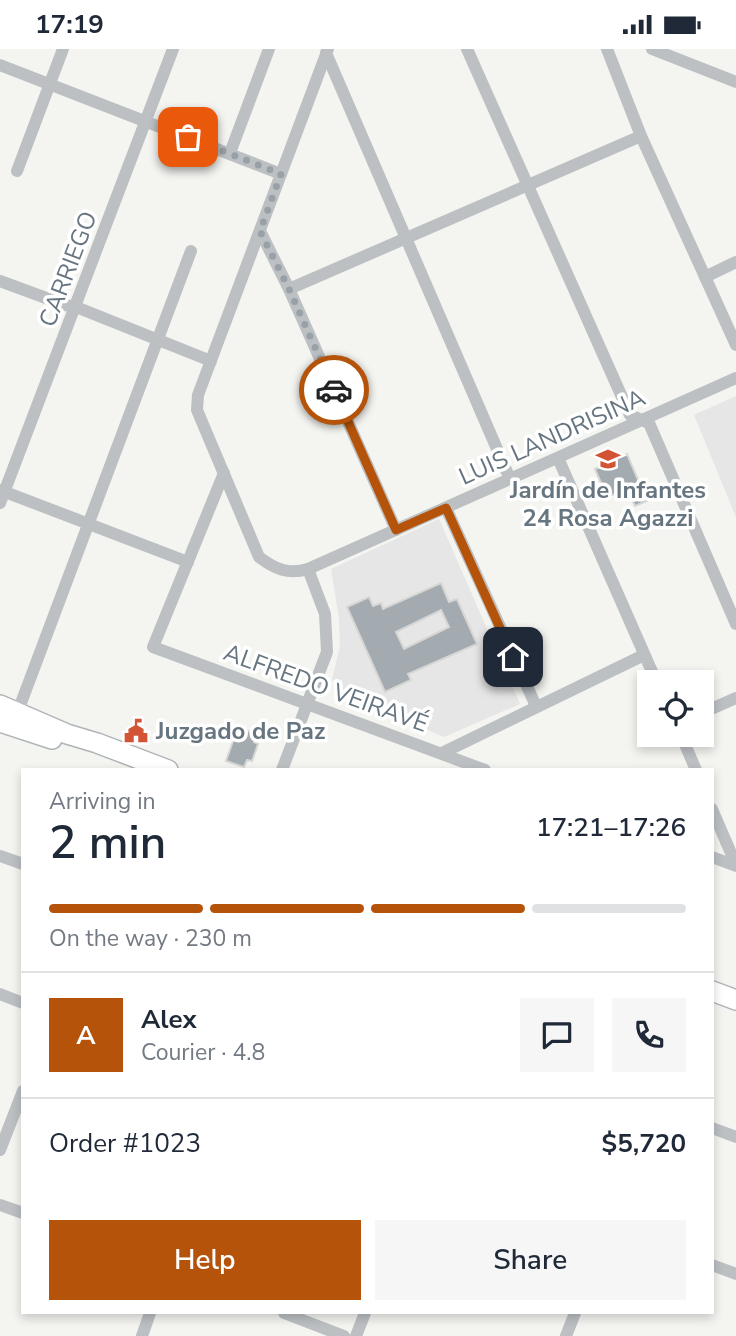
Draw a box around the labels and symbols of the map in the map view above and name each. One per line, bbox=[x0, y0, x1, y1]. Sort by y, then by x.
pin bbox=[158, 107, 218, 167]
street label: CARRIEGO bbox=[31, 207, 105, 331]
courier bbox=[299, 355, 369, 425]
street label: LUIS LANDRISINA bbox=[454, 381, 651, 492]
school or university icon: Jardín de Infantes 24 Rosa Agazzi bbox=[594, 445, 622, 473]
place label: Jardín de Infantes 24 Rosa Agazzi bbox=[509, 474, 706, 534]
pin bbox=[483, 627, 543, 687]
street label: ALFREDO VEIRAVÉ bbox=[219, 636, 433, 740]
place label: Juzgado de Paz bbox=[155, 715, 325, 747]
public building icon: Juzgado de Paz bbox=[122, 717, 150, 745]

